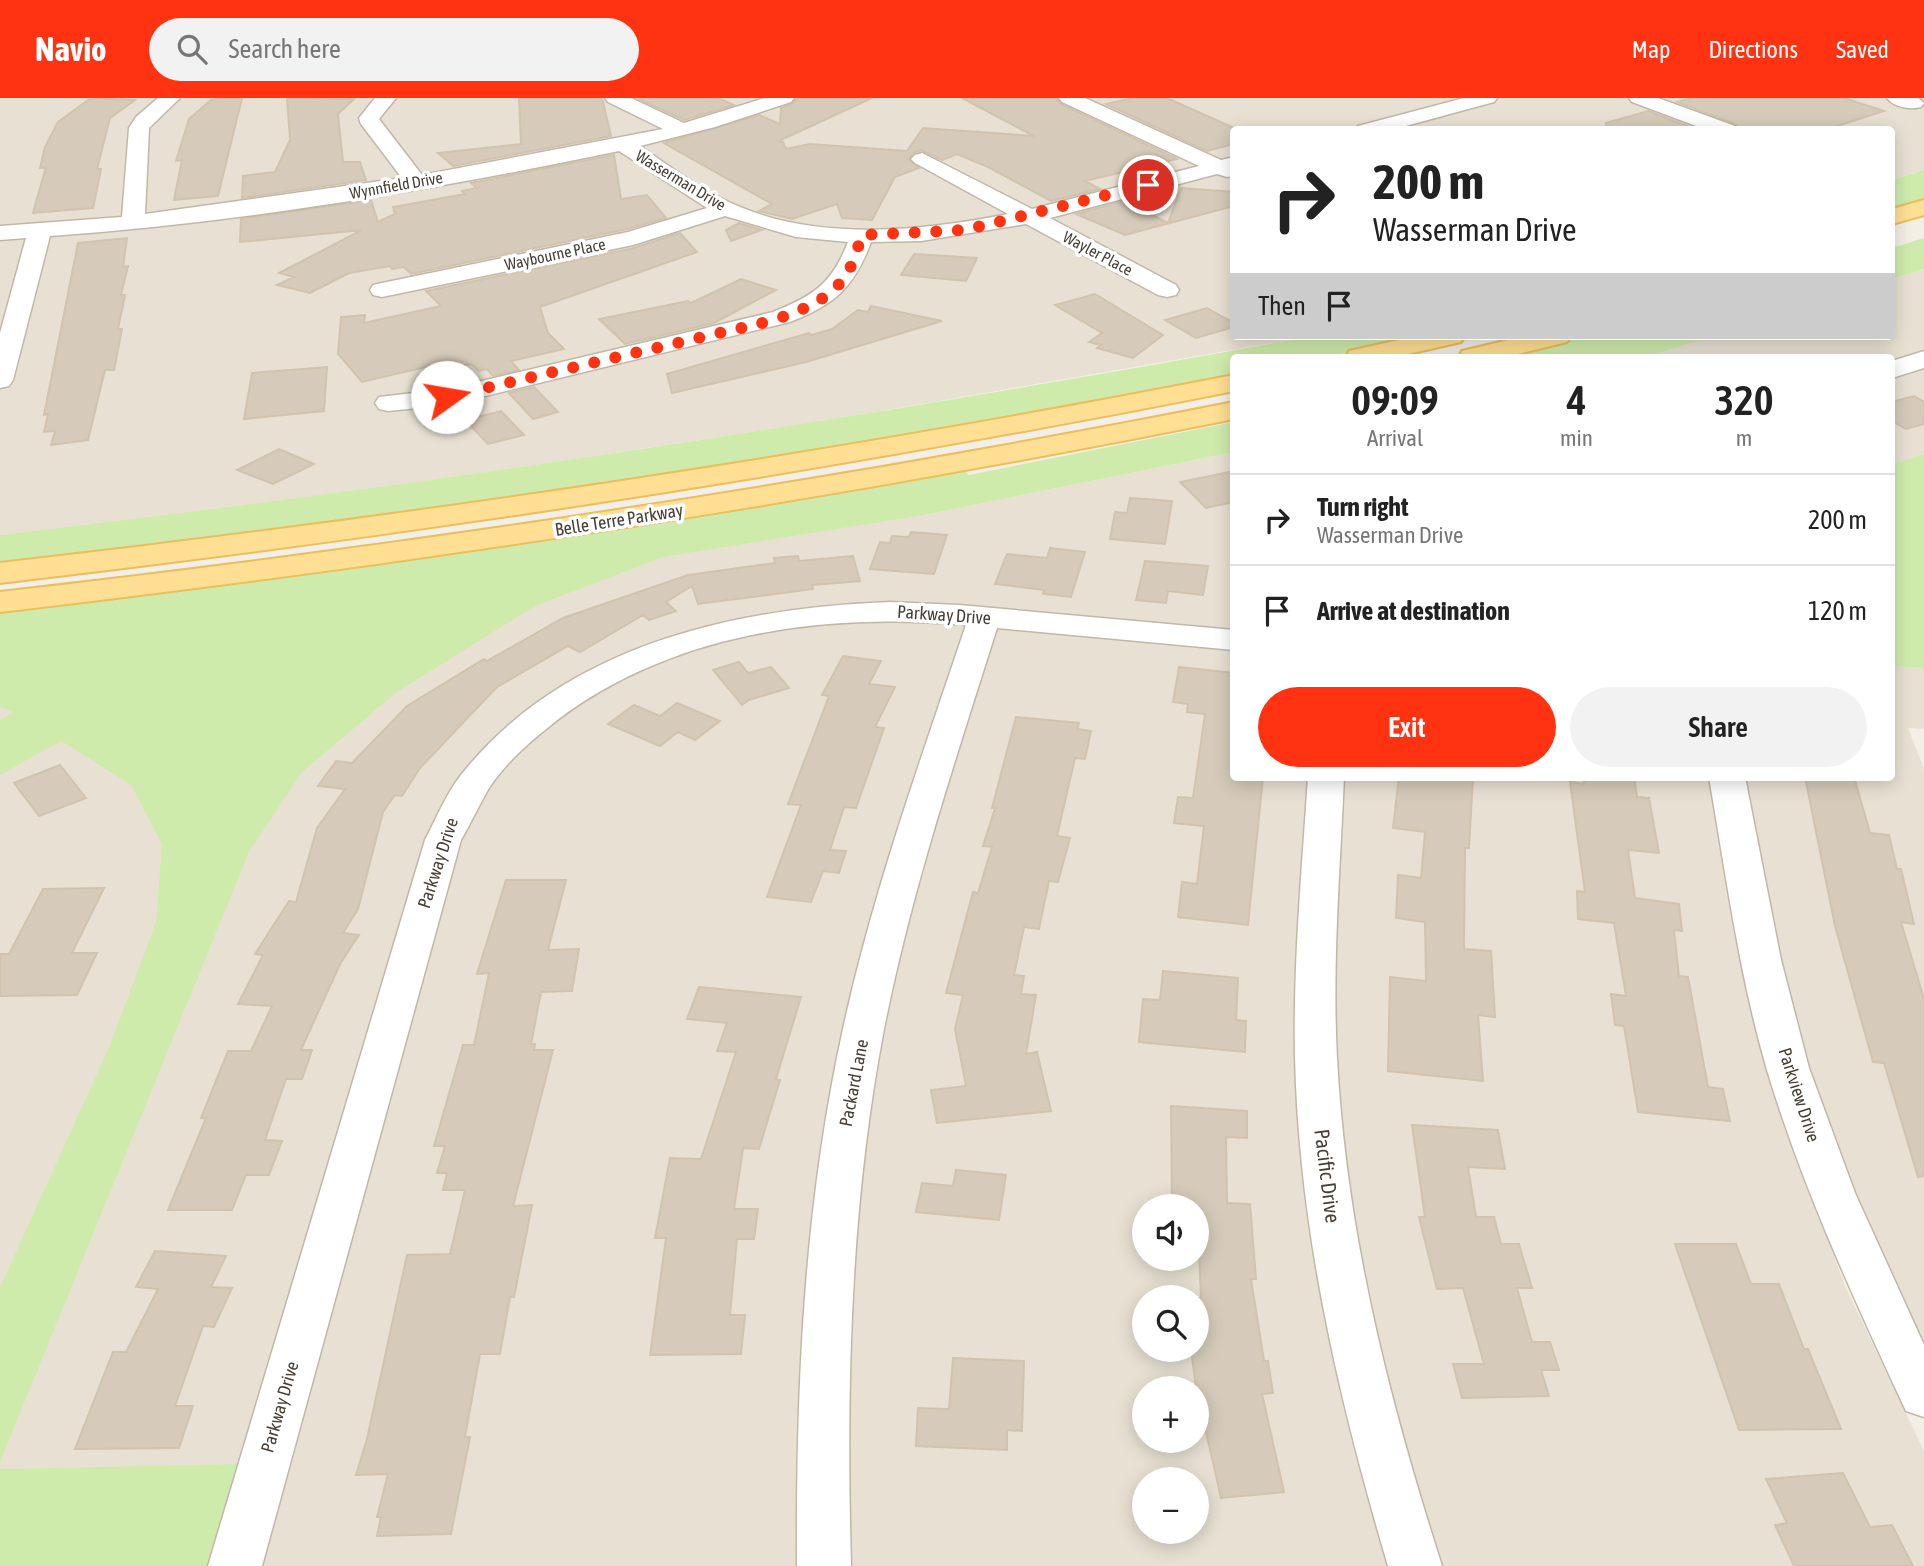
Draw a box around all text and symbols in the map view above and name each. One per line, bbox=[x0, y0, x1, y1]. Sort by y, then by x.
search box bbox=[149, 18, 639, 81]
text: Navio bbox=[35, 30, 107, 68]
icon: search bbox=[173, 30, 211, 68]
text: Search here bbox=[229, 34, 341, 64]
text: Map bbox=[1632, 36, 1670, 63]
text: Directions bbox=[1708, 36, 1798, 63]
text: Saved bbox=[1836, 36, 1889, 63]
street label: Wasserman Drive bbox=[633, 146, 729, 214]
text: 200 m bbox=[1373, 153, 1484, 209]
icon: right bbox=[1258, 154, 1349, 245]
pin bbox=[1118, 155, 1178, 215]
icon: arrive bbox=[1129, 166, 1167, 204]
street label: Wynnfield Drive bbox=[348, 168, 444, 203]
text: Wasserman Drive bbox=[1373, 211, 1577, 248]
street label: Wayler Place bbox=[1060, 227, 1136, 280]
street label: Waybourne Place bbox=[503, 235, 607, 274]
icon: arrive bbox=[1320, 287, 1358, 325]
text: Then bbox=[1258, 291, 1306, 321]
position arrow bbox=[410, 360, 484, 434]
text: 09:09 bbox=[1351, 376, 1439, 424]
text: 4 bbox=[1567, 376, 1586, 424]
text: 320 bbox=[1714, 376, 1774, 424]
text: Arrival bbox=[1367, 425, 1423, 451]
text: min bbox=[1560, 425, 1593, 451]
text: m bbox=[1736, 425, 1752, 451]
text: Turn right bbox=[1317, 492, 1408, 522]
street label: Belle Terre Parkway bbox=[553, 499, 684, 540]
icon: right bbox=[1258, 501, 1296, 539]
text: 200 m bbox=[1808, 505, 1867, 535]
text: Wasserman Drive bbox=[1317, 522, 1463, 548]
icon: arrive bbox=[1258, 592, 1296, 630]
text: Arrive at destination bbox=[1317, 596, 1510, 626]
text: 120 m bbox=[1808, 596, 1867, 626]
street label: Parkway Drive bbox=[897, 601, 992, 628]
button: Exit bbox=[1258, 687, 1556, 767]
button: Share bbox=[1570, 687, 1867, 767]
street label: Parkway Drive bbox=[413, 815, 462, 911]
street label: Packard Lane bbox=[835, 1038, 872, 1128]
street label: Parkview Drive bbox=[1774, 1045, 1825, 1145]
street label: Pacific Drive bbox=[1310, 1128, 1346, 1224]
map controls bbox=[1132, 1194, 1209, 1544]
button: sound bbox=[1132, 1194, 1209, 1271]
button: search bbox=[1132, 1285, 1209, 1362]
street label: Parkway Drive bbox=[256, 1359, 303, 1455]
button: + bbox=[1132, 1376, 1209, 1453]
button: − bbox=[1132, 1467, 1209, 1544]

